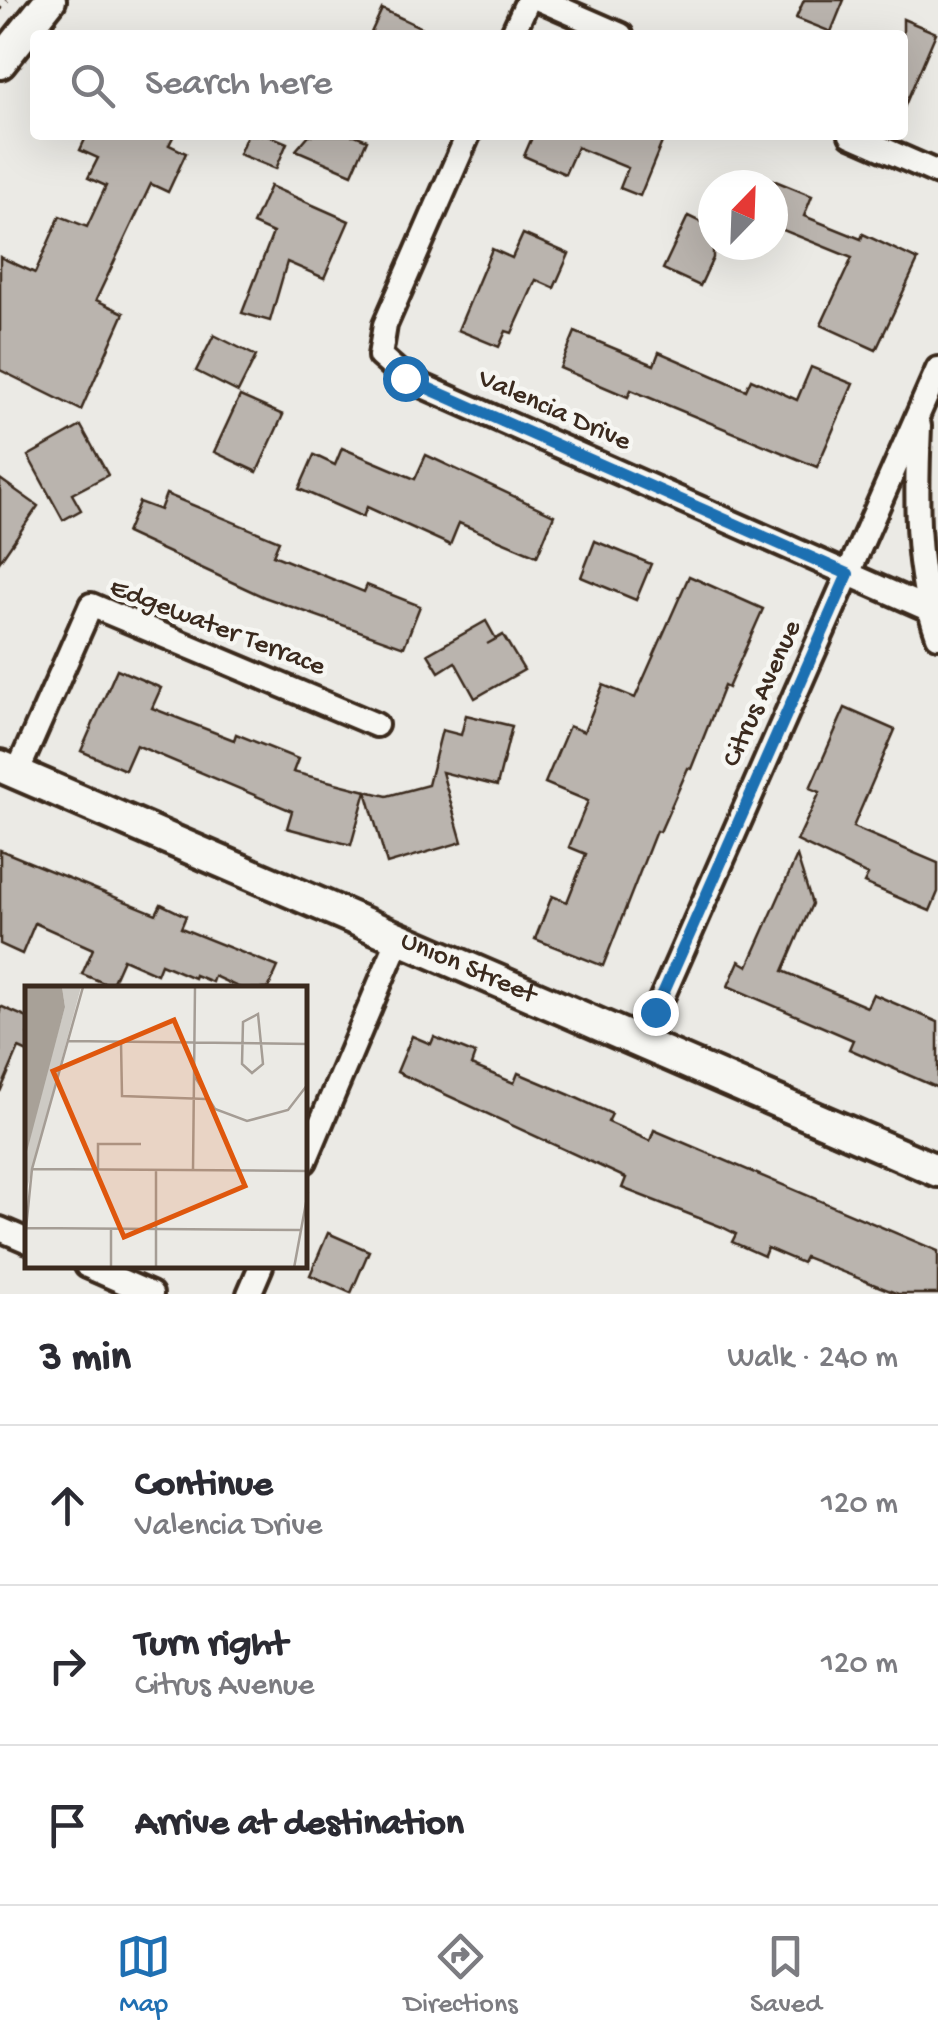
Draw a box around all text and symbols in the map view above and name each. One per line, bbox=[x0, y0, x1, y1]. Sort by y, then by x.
search box bbox=[30, 30, 908, 140]
icon: search bbox=[65, 58, 120, 113]
text: Search here bbox=[145, 63, 332, 107]
north arrow bbox=[698, 170, 788, 260]
route start bbox=[383, 356, 429, 402]
street label: Valencia Drive bbox=[472, 362, 636, 460]
street label: Edgewater Terrace bbox=[104, 572, 330, 685]
street label: Citrus Avenue bbox=[716, 615, 810, 772]
street label: Union Street bbox=[395, 924, 544, 1013]
inset map bbox=[25, 986, 308, 1269]
route end bbox=[633, 990, 679, 1036]
text: 3 min bbox=[40, 1335, 131, 1384]
text: Walk · 240 m bbox=[727, 1340, 898, 1378]
text: Continue bbox=[135, 1464, 273, 1508]
icon: ahead bbox=[40, 1478, 95, 1533]
text: 120 m bbox=[821, 1486, 898, 1524]
text: Valencia Drive bbox=[135, 1508, 322, 1546]
text: Turn right bbox=[135, 1624, 287, 1668]
icon: right bbox=[40, 1638, 95, 1693]
text: 120 m bbox=[821, 1646, 898, 1684]
text: Citrus Avenue bbox=[135, 1668, 314, 1706]
icon: arrive bbox=[40, 1798, 95, 1853]
text: Arrive at destination bbox=[135, 1803, 464, 1847]
tab: Map bbox=[116, 1929, 171, 2022]
tab: Directions bbox=[404, 1929, 518, 2022]
tab: Saved bbox=[750, 1929, 822, 2022]

